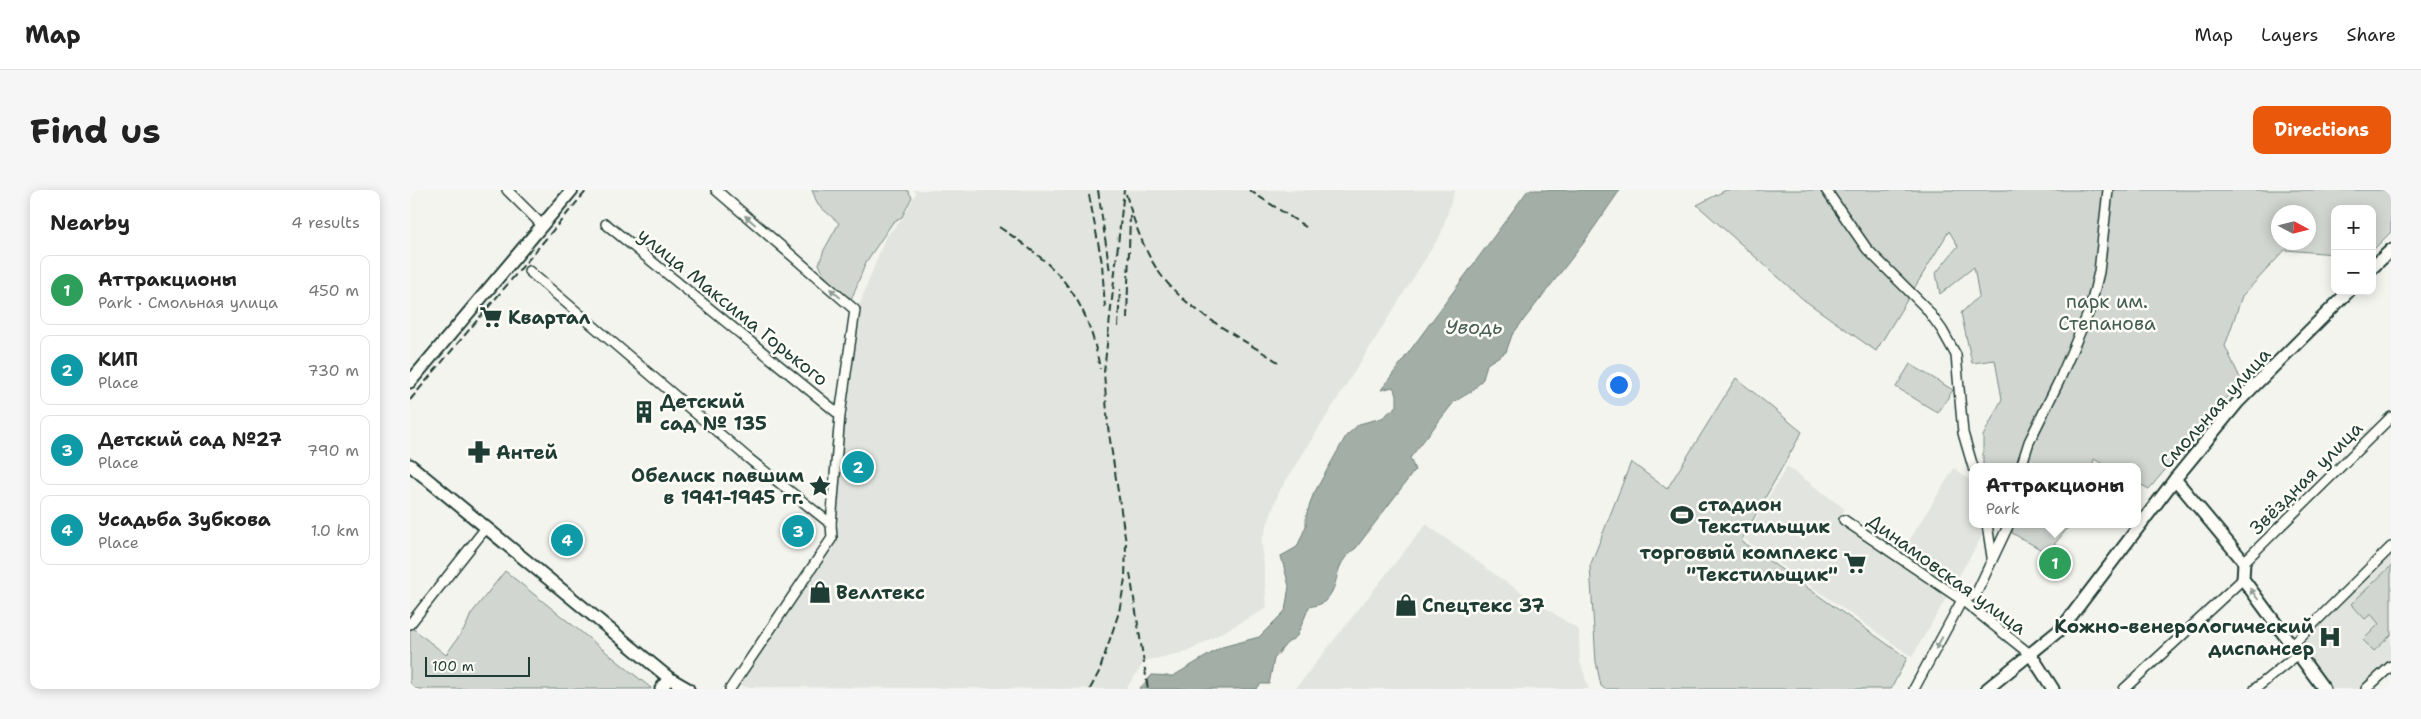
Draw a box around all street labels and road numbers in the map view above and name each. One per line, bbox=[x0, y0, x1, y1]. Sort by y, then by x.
street label: улица Максима Горького bbox=[633, 222, 833, 392]
street label: Смольная улица bbox=[2154, 342, 2276, 474]
street label: Звёздная улица bbox=[2244, 416, 2368, 540]
street label: Динамовская улица bbox=[1862, 508, 2032, 640]

